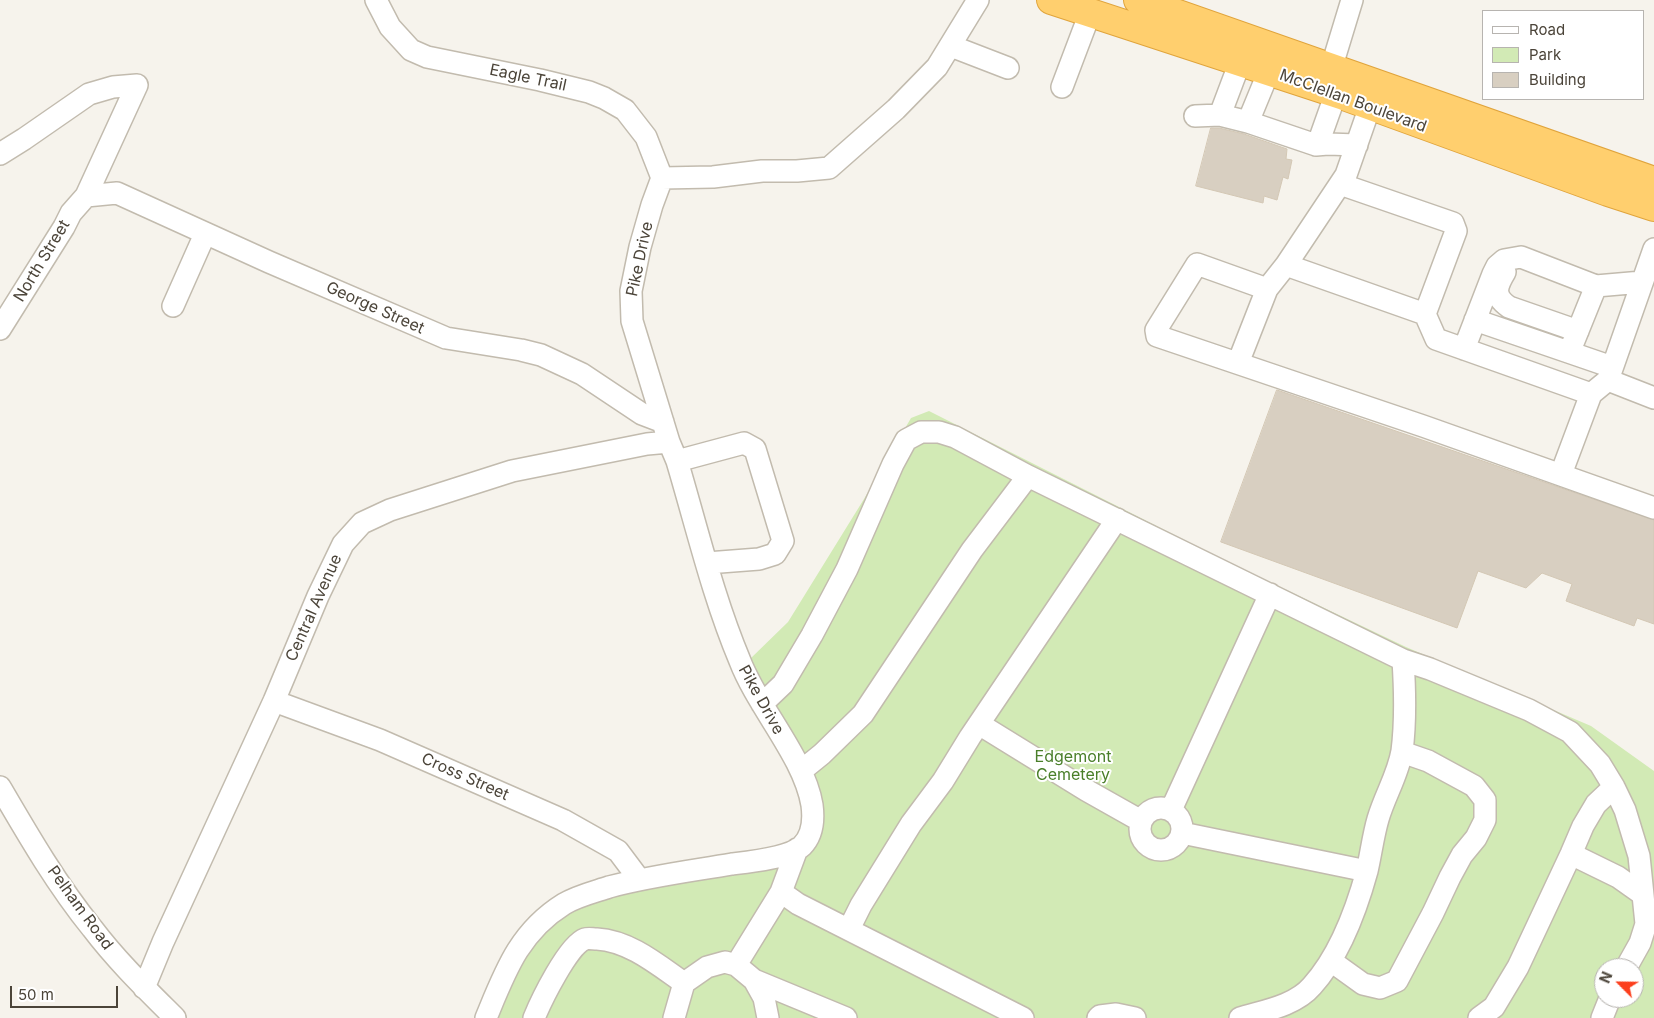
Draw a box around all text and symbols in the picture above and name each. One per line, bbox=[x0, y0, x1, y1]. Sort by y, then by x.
legend bbox=[1482, 10, 1644, 100]
text: Road bbox=[1529, 20, 1565, 39]
text: Park bbox=[1529, 45, 1561, 64]
street label: Eagle Trail bbox=[488, 60, 568, 96]
street label: McClellan Boulevard bbox=[1277, 65, 1429, 137]
text: Building bbox=[1529, 70, 1586, 89]
street label: North Street bbox=[10, 217, 74, 305]
street label: Pike Drive bbox=[623, 220, 657, 298]
street label: George Street bbox=[323, 278, 427, 338]
street label: Central Avenue bbox=[282, 551, 346, 665]
street label: Pike Drive bbox=[734, 662, 788, 738]
park label: Edgemont Cemetery bbox=[1035, 747, 1111, 785]
street label: Cross Street bbox=[418, 749, 512, 805]
street label: Pelham Road bbox=[43, 862, 117, 954]
north arrow bbox=[1594, 958, 1644, 1008]
text: N bbox=[1596, 969, 1616, 986]
scale bar bbox=[12, 976, 120, 1008]
text: 50 m bbox=[18, 985, 54, 1004]

